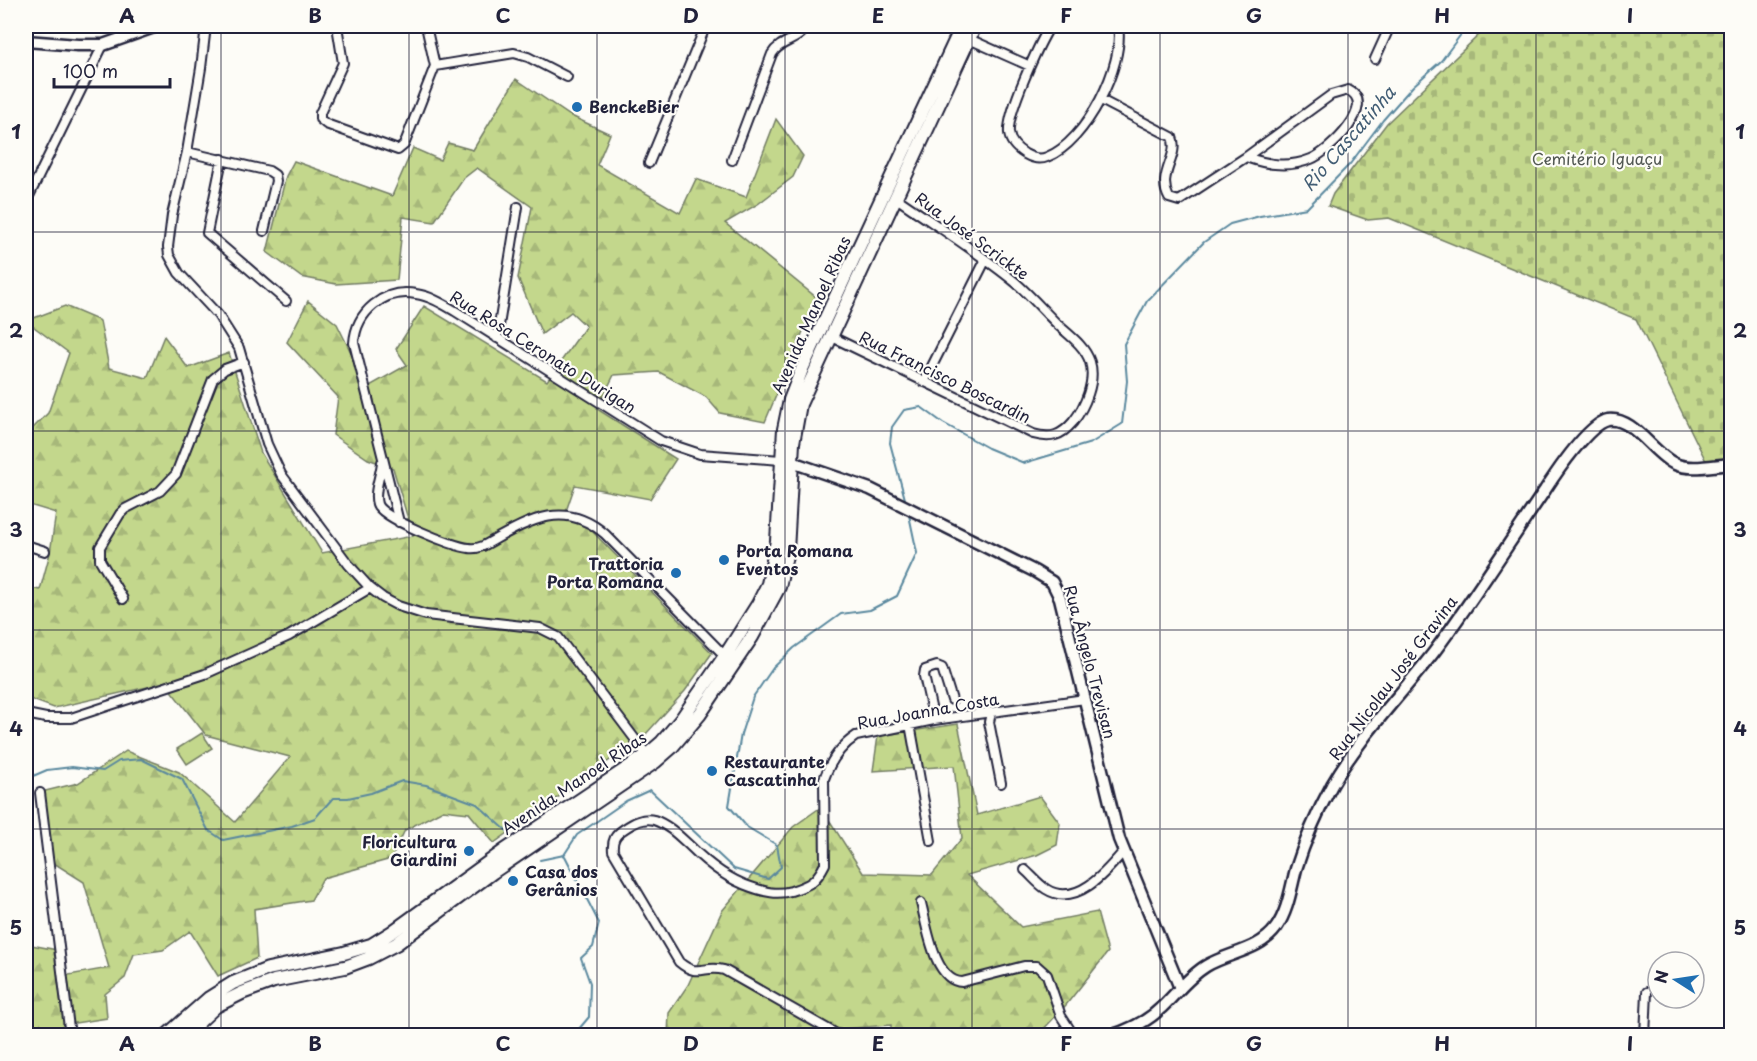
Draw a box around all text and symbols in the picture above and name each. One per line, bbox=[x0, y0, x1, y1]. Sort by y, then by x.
text: A bbox=[119, 0, 135, 30]
text: B bbox=[308, 0, 322, 30]
text: C bbox=[495, 0, 511, 30]
text: D bbox=[683, 0, 699, 30]
text: E bbox=[872, 0, 884, 30]
text: F bbox=[1060, 0, 1072, 30]
text: G bbox=[1246, 0, 1262, 30]
text: H bbox=[1434, 0, 1450, 30]
text: I bbox=[1627, 0, 1633, 30]
scale bar bbox=[54, 51, 170, 89]
text: 100 m bbox=[63, 57, 118, 84]
water label: Rio Cascatinha bbox=[1295, 79, 1402, 196]
place label: BenckeBier bbox=[589, 94, 680, 118]
marker: BenckeBier bbox=[570, 100, 584, 114]
text: 1 bbox=[11, 116, 21, 146]
text: 1 bbox=[1735, 116, 1745, 146]
park label: Cemitério Iguaçu bbox=[1532, 146, 1662, 170]
street label: Rua José Scrickte bbox=[911, 186, 1035, 285]
street label: Avenida Manoel Ribas bbox=[764, 232, 856, 397]
street label: Rua Rosa Ceronato Durigan bbox=[446, 284, 641, 418]
text: 2 bbox=[9, 315, 23, 345]
text: 2 bbox=[1733, 315, 1747, 345]
street label: Rua Francisco Boscardin bbox=[856, 324, 1035, 428]
text: 3 bbox=[9, 514, 23, 544]
text: 3 bbox=[1733, 514, 1747, 544]
place label: Porta Romana Eventos bbox=[736, 538, 853, 580]
place label: Trattoria Porta Romana bbox=[547, 551, 664, 593]
marker: Porta Romana Eventos bbox=[717, 553, 731, 567]
marker: Trattoria Porta Romana bbox=[669, 566, 683, 580]
street label: Rua Ângelo Trevisan bbox=[1059, 582, 1123, 741]
street label: Rua Nicolau José Gravina bbox=[1322, 590, 1462, 765]
street label: Rua Joanna Costa bbox=[855, 686, 1001, 734]
text: 4 bbox=[9, 713, 23, 743]
text: 4 bbox=[1733, 713, 1747, 743]
street label: Avenida Manoel Ribas bbox=[496, 725, 651, 840]
place label: Restaurante Cascatinha bbox=[724, 749, 825, 791]
marker: Restaurante Cascatinha bbox=[705, 764, 719, 778]
place label: Floricultura Giardini bbox=[362, 829, 457, 871]
marker: Floricultura Giardini bbox=[462, 844, 476, 858]
place label: Casa dos Gerânios bbox=[525, 859, 598, 901]
marker: Casa dos Gerânios bbox=[506, 874, 520, 888]
text: 5 bbox=[10, 912, 22, 942]
text: 5 bbox=[1734, 912, 1746, 942]
north arrow bbox=[1646, 950, 1706, 1010]
text: N bbox=[1647, 968, 1673, 985]
text: A bbox=[119, 1028, 135, 1058]
text: B bbox=[308, 1028, 322, 1058]
text: C bbox=[495, 1028, 511, 1058]
text: D bbox=[683, 1028, 699, 1058]
text: E bbox=[872, 1028, 884, 1058]
text: F bbox=[1060, 1028, 1072, 1058]
text: G bbox=[1246, 1028, 1262, 1058]
text: H bbox=[1434, 1028, 1450, 1058]
text: I bbox=[1627, 1028, 1633, 1058]

